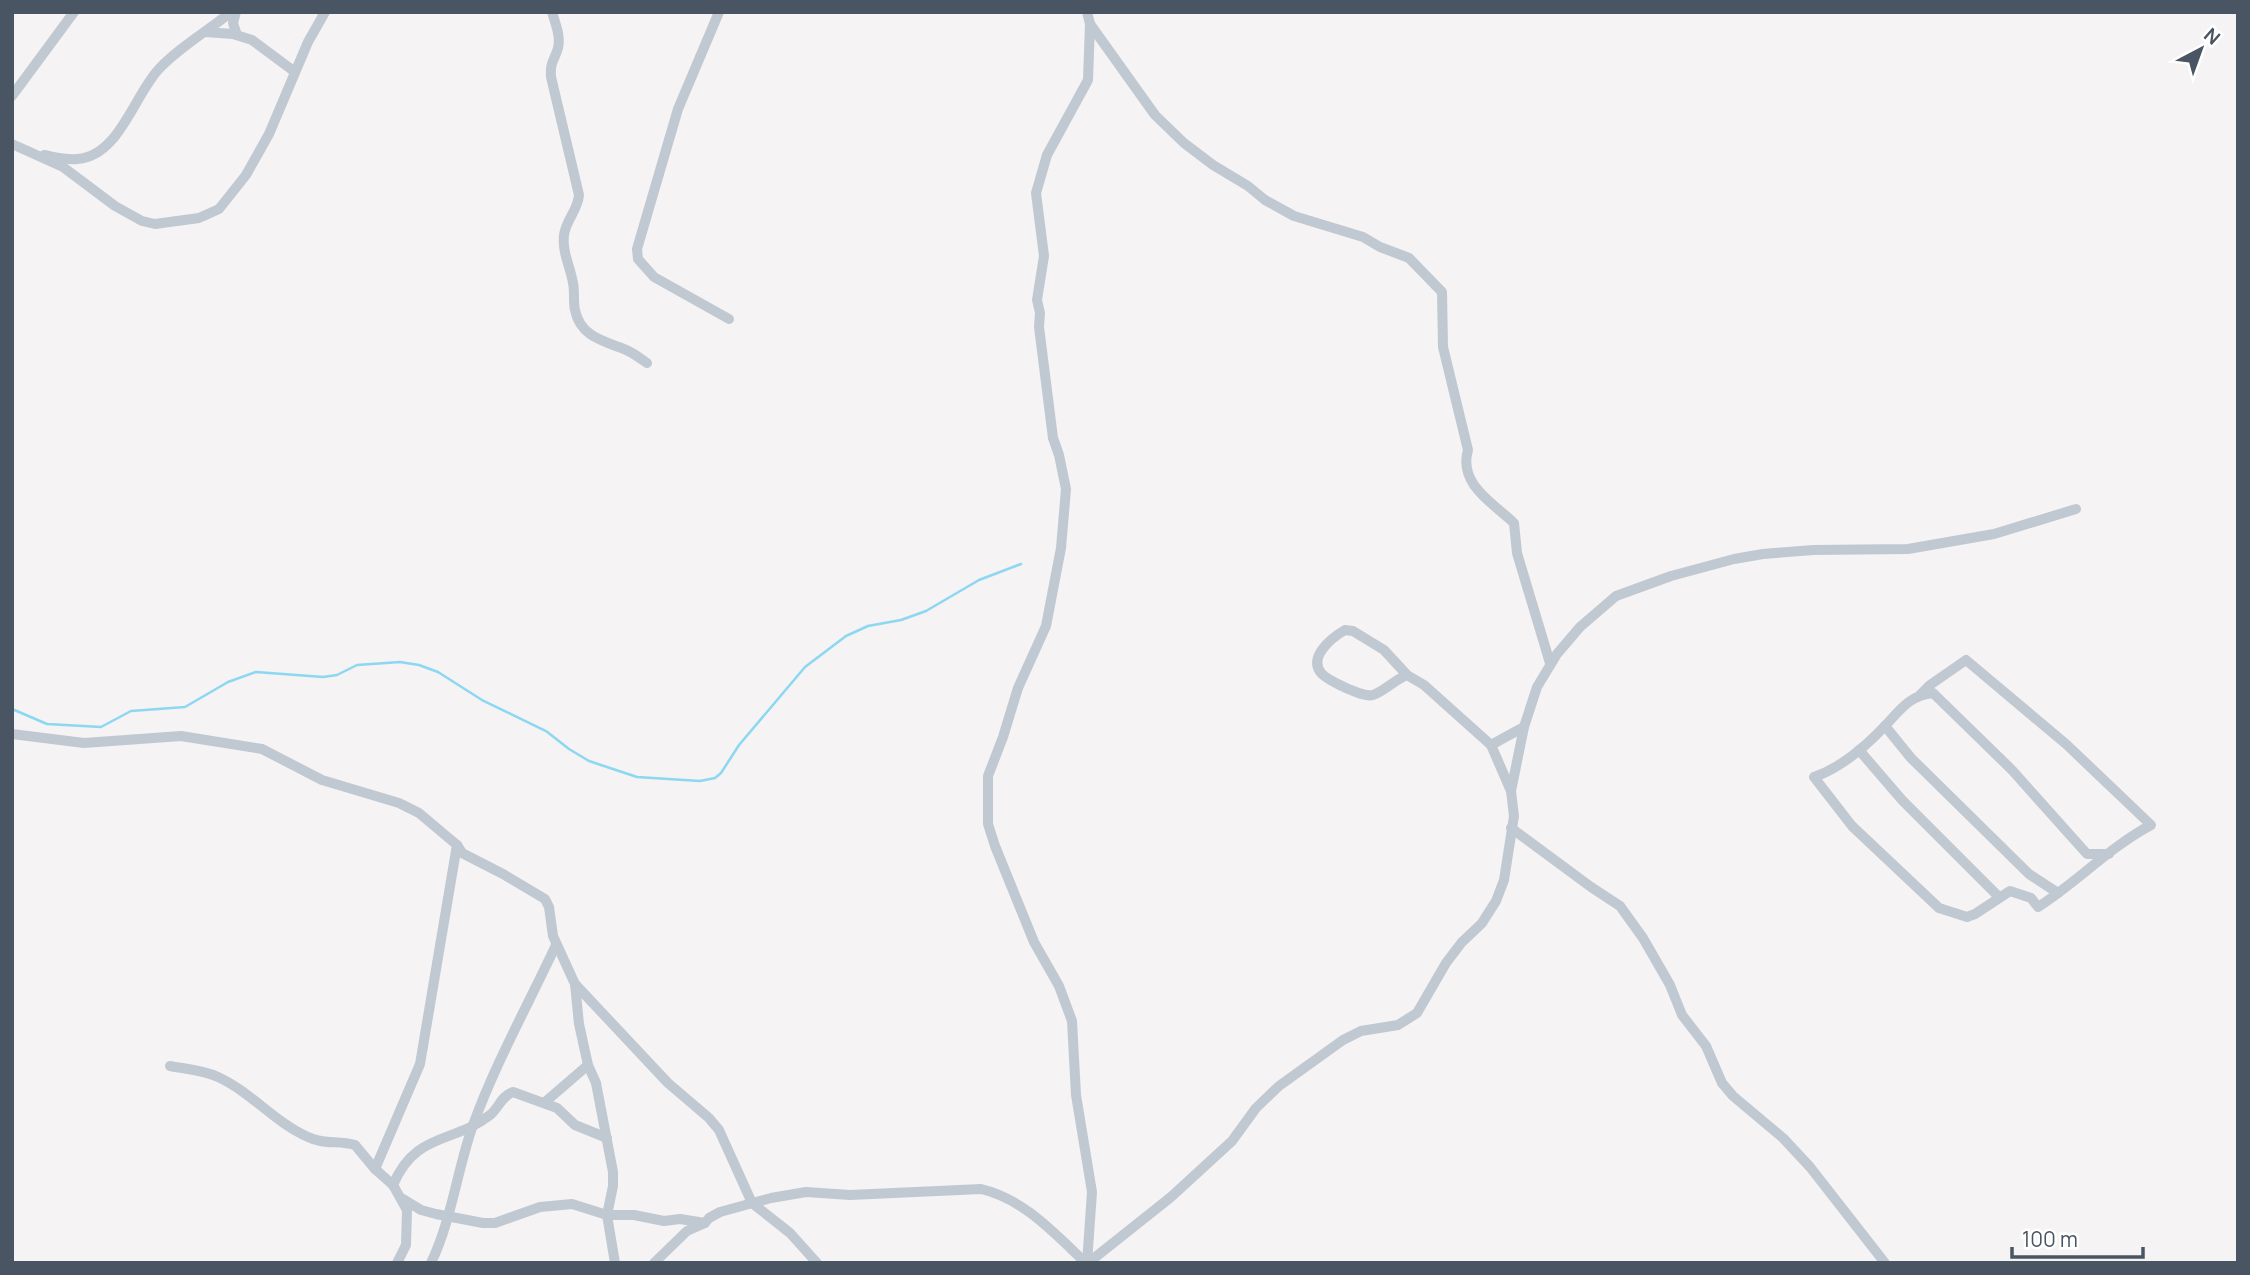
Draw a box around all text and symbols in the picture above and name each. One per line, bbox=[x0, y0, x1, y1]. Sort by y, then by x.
north arrow bbox=[2166, 14, 2236, 84]
text: N bbox=[2198, 22, 2226, 50]
scale bar bbox=[2012, 1216, 2143, 1260]
text: 100 m bbox=[2022, 1225, 2078, 1253]

